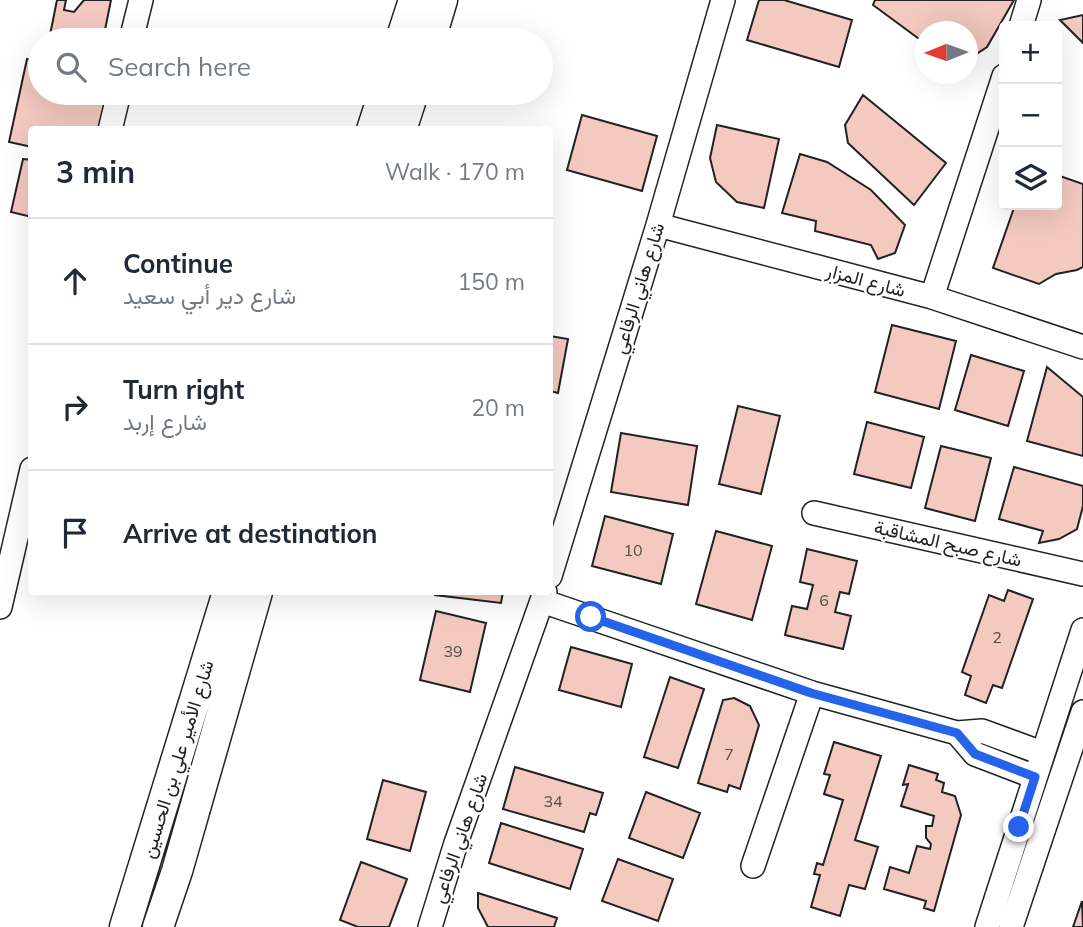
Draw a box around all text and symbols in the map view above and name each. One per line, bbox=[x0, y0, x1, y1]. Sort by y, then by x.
north arrow bbox=[915, 21, 978, 84]
map controls bbox=[999, 21, 1062, 210]
button: + bbox=[999, 21, 1062, 84]
search box bbox=[28, 28, 553, 105]
icon: search bbox=[52, 48, 90, 86]
text: Search here bbox=[108, 50, 251, 83]
button: − bbox=[999, 84, 1062, 147]
button: layers bbox=[999, 147, 1062, 210]
text: 3 min bbox=[56, 153, 135, 191]
text: Walk · 170 m bbox=[385, 157, 525, 186]
street label: شارع هاني الرفاعي bbox=[607, 220, 673, 358]
text: Continue bbox=[123, 247, 233, 280]
street label: شارع المزار bbox=[823, 258, 908, 303]
icon: ahead bbox=[56, 262, 94, 300]
text: 150 m bbox=[457, 267, 525, 296]
text: شارع دير أبي سعيد bbox=[123, 281, 296, 310]
text: Turn right bbox=[123, 373, 244, 406]
icon: right bbox=[56, 388, 94, 426]
text: 20 m bbox=[471, 393, 525, 422]
text: شارع إربد bbox=[123, 407, 207, 436]
icon: arrive bbox=[56, 514, 94, 552]
street label: شارع صبح المشاقبة bbox=[871, 514, 1024, 574]
text: Arrive at destination bbox=[123, 517, 378, 550]
house number: 10 bbox=[623, 540, 643, 560]
house number: 6 bbox=[819, 590, 829, 610]
route start bbox=[575, 601, 606, 632]
house number: 2 bbox=[992, 627, 1002, 647]
house number: 39 bbox=[443, 641, 463, 661]
street label: شارع الأمير علي بن الحسين bbox=[135, 657, 222, 862]
house number: 7 bbox=[724, 744, 734, 764]
street label: شارع هاني الرفاعي bbox=[426, 770, 496, 907]
house number: 34 bbox=[543, 791, 563, 811]
route end bbox=[1003, 811, 1034, 842]

